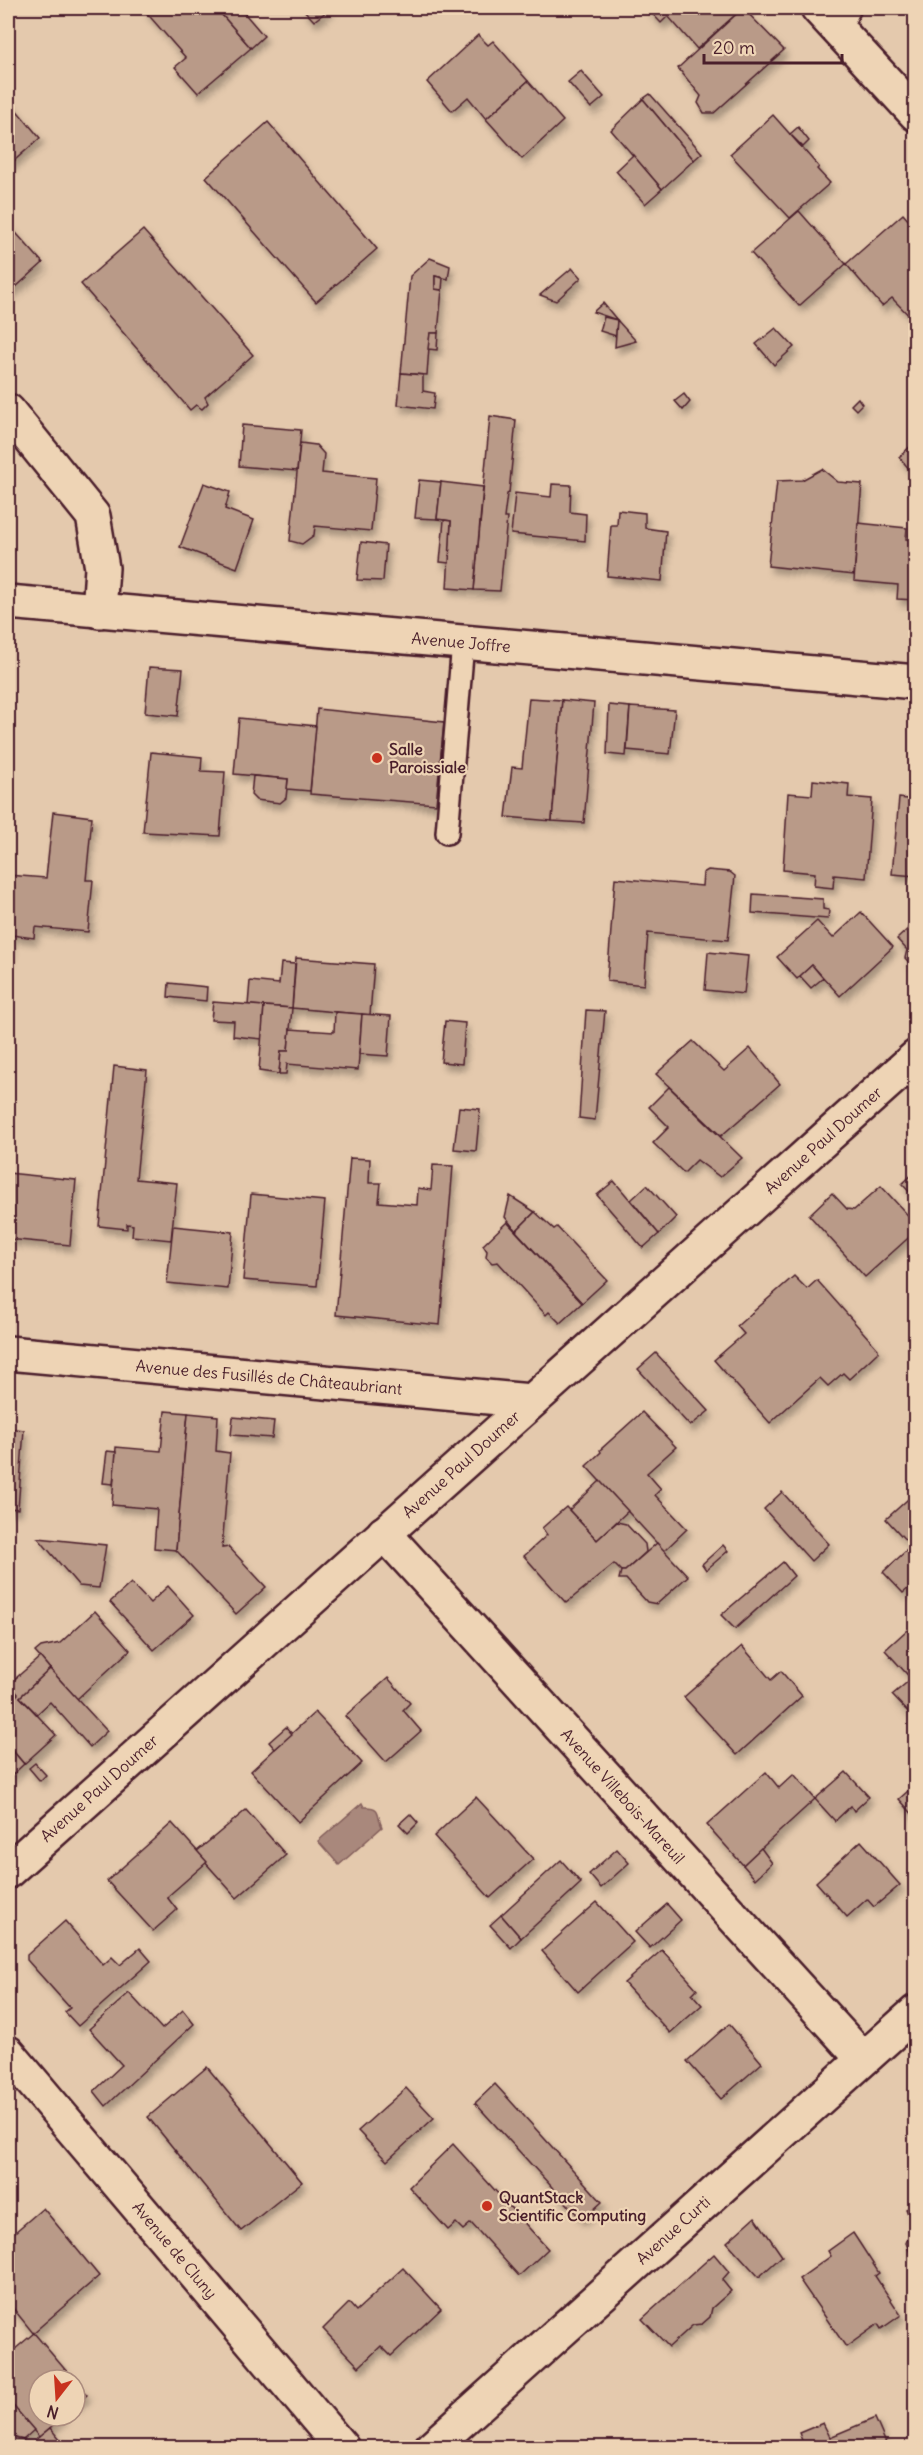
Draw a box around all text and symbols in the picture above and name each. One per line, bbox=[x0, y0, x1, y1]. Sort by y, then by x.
scale bar bbox=[704, 27, 842, 65]
text: 20 m bbox=[713, 36, 755, 59]
street label: Avenue Joffre bbox=[411, 628, 511, 656]
place label: Salle Paroissiale bbox=[389, 739, 466, 777]
marker: Salle Paroissiale bbox=[370, 751, 384, 765]
street label: Avenue Paul Doumer bbox=[760, 1082, 886, 1198]
street label: Avenue des Fusillés de Châteaubriant bbox=[135, 1355, 404, 1399]
street label: Avenue Paul Doumer bbox=[398, 1406, 524, 1522]
street label: Avenue Villebois-Mareuil bbox=[557, 1724, 689, 1868]
street label: Avenue Paul Doumer bbox=[36, 1730, 162, 1846]
place label: QuantStack Scientific Computing bbox=[499, 2187, 646, 2226]
street label: Avenue Curti bbox=[632, 2192, 714, 2268]
street label: Avenue de Cluny bbox=[128, 2197, 222, 2303]
marker: QuantStack Scientific Computing bbox=[480, 2199, 494, 2213]
north arrow bbox=[27, 2368, 87, 2428]
text: N bbox=[44, 2401, 61, 2424]

